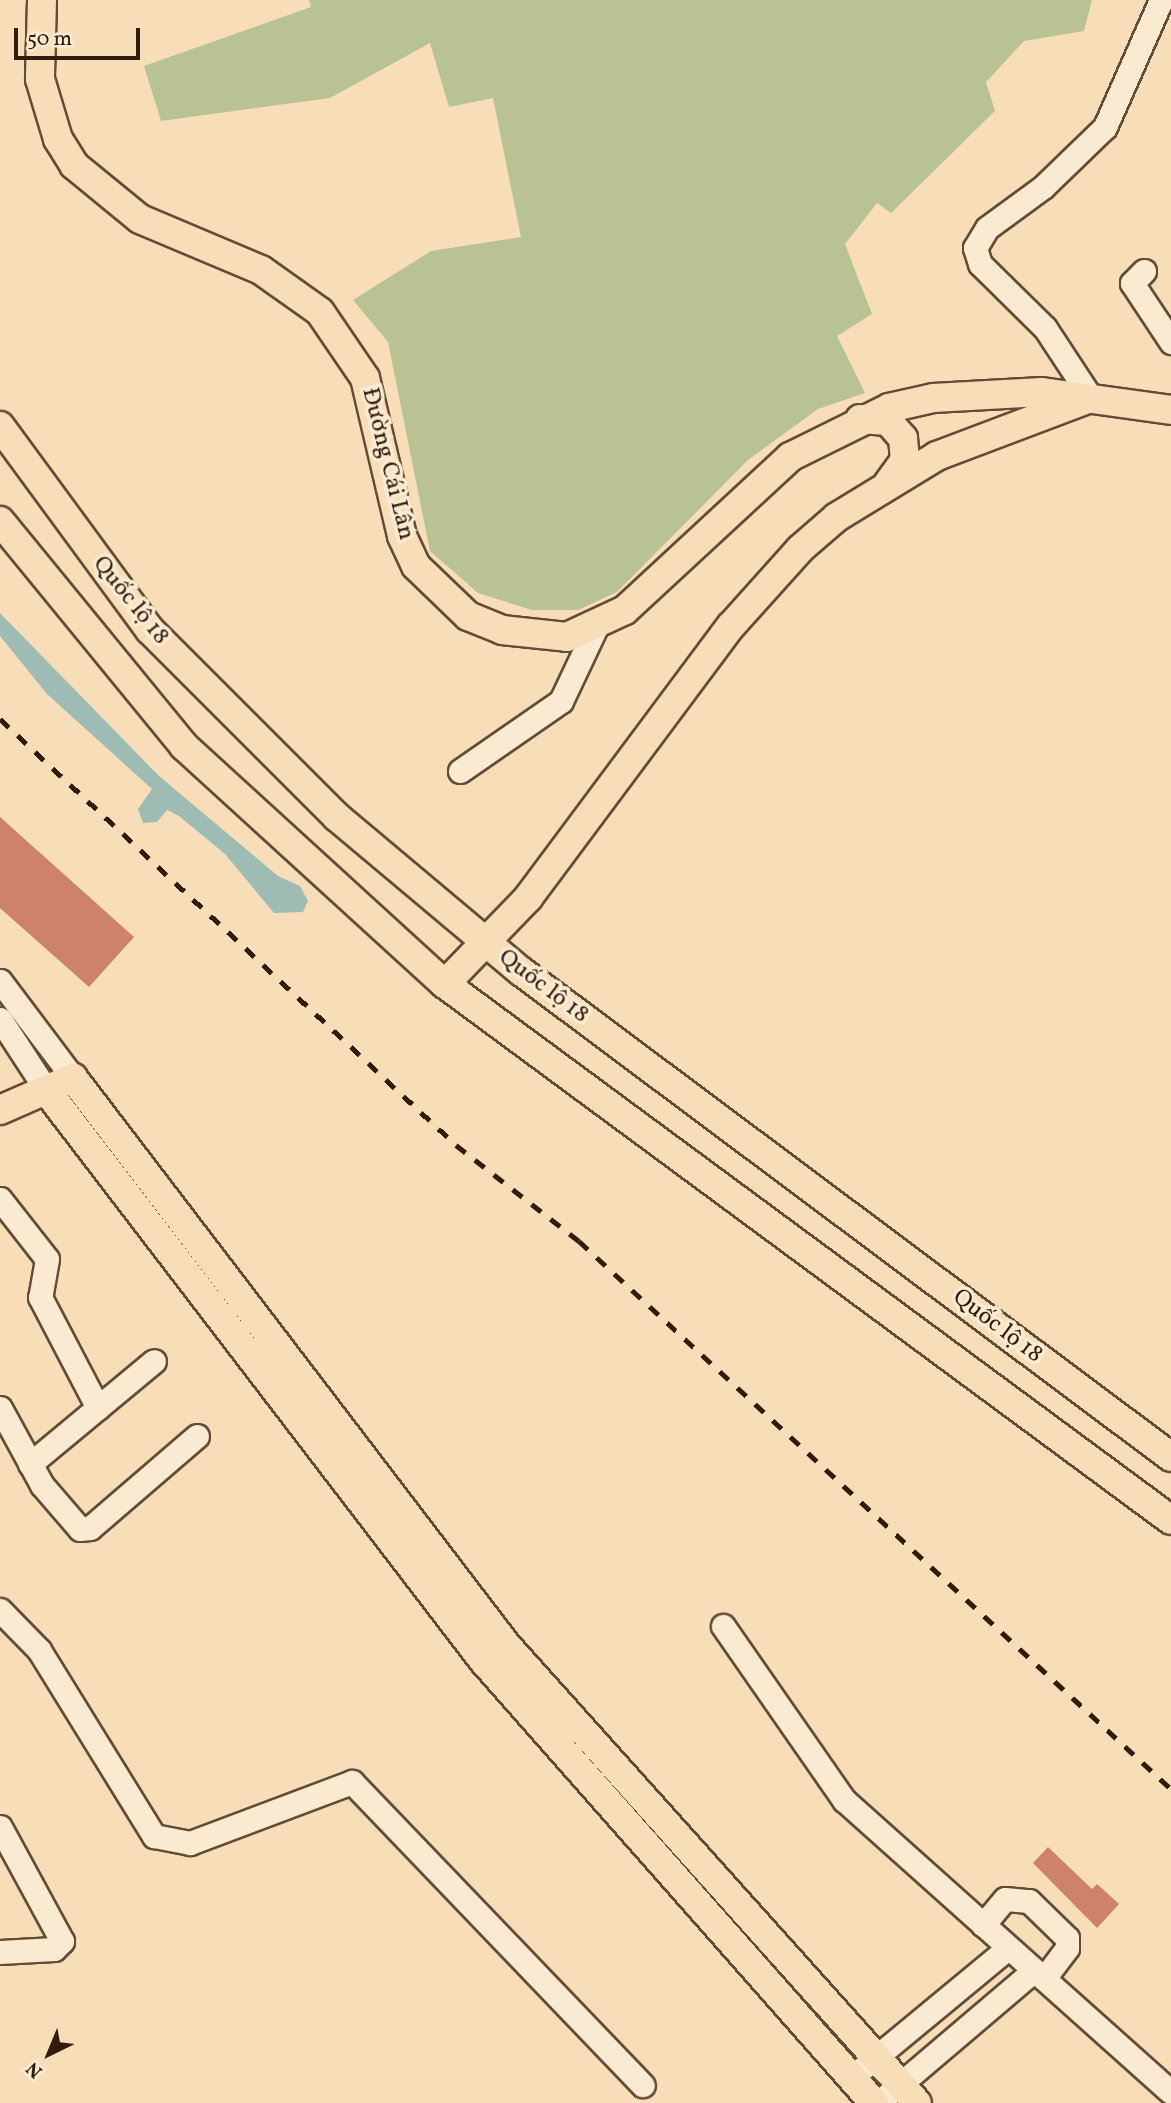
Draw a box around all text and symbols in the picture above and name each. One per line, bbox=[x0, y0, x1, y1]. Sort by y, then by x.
scale bar bbox=[18, 14, 144, 58]
text: 50 m bbox=[27, 25, 72, 54]
street label: Đường Cái Lân bbox=[354, 385, 420, 543]
street label: Quốc lộ 18 bbox=[86, 551, 174, 651]
street label: Quốc lộ 18 bbox=[492, 944, 594, 1030]
street label: Quốc lộ 18 bbox=[946, 1284, 1048, 1370]
north arrow bbox=[14, 2019, 84, 2089]
text: N bbox=[21, 2055, 49, 2084]

